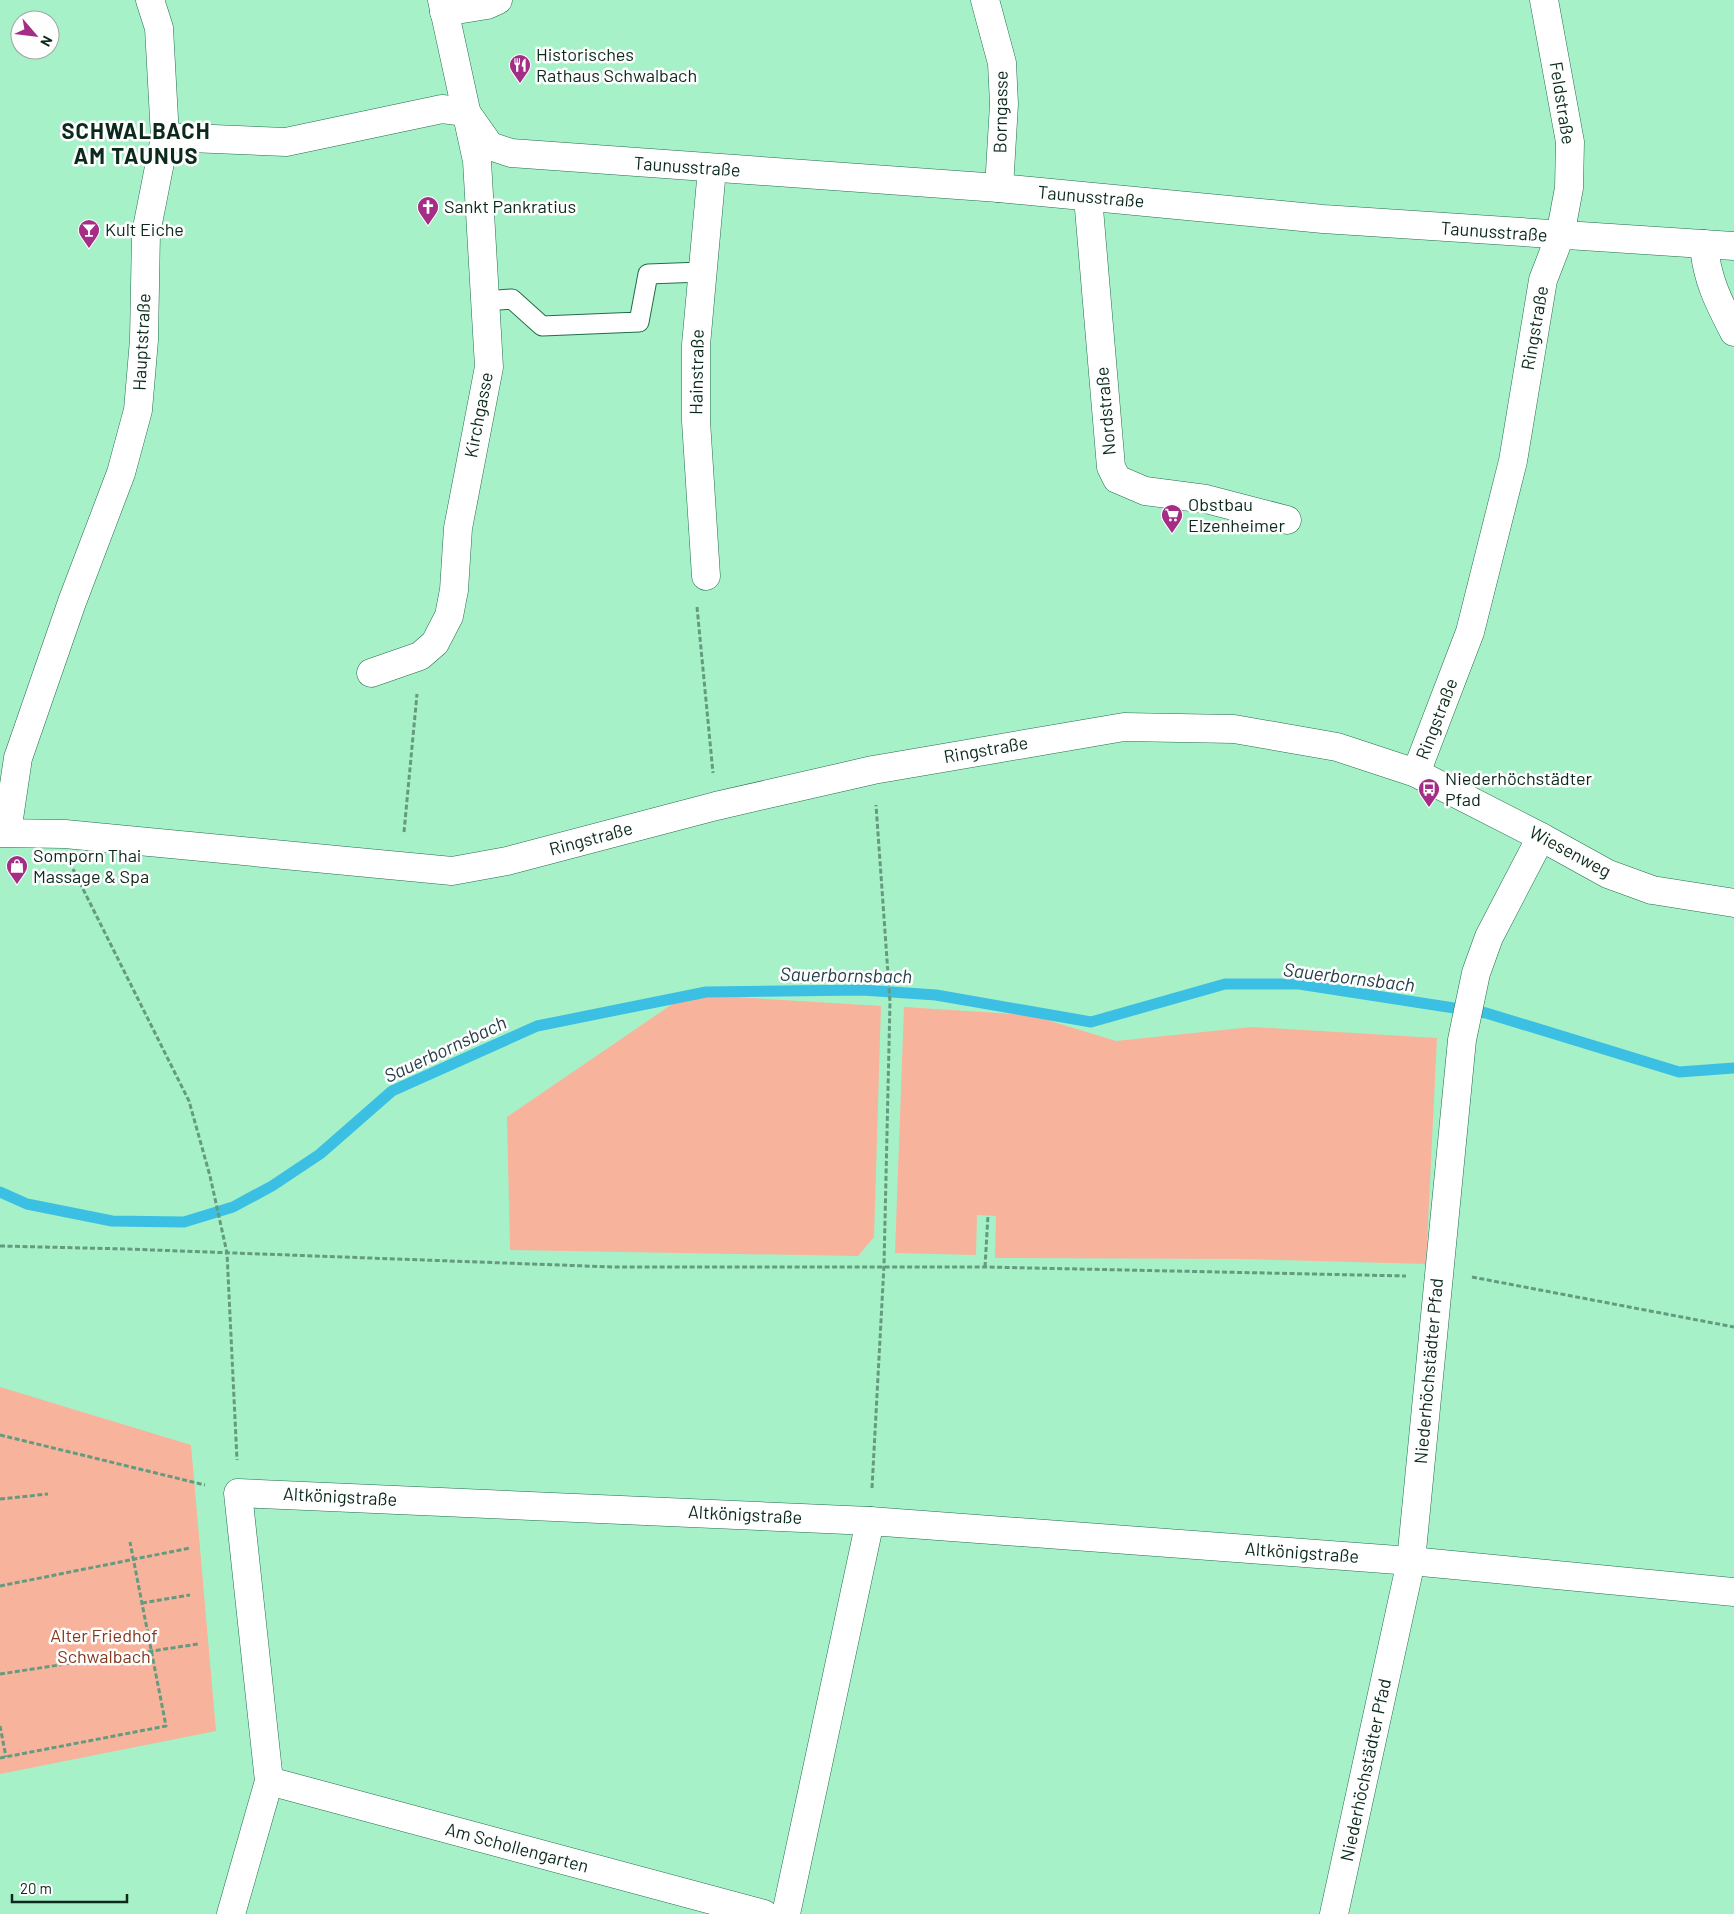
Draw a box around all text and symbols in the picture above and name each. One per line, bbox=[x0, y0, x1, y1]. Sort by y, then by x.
north arrow bbox=[10, 10, 60, 60]
text: N bbox=[37, 33, 57, 49]
place label: Historisches Rathaus Schwalbach bbox=[536, 43, 697, 86]
restaurant icon: Historisches Rathaus Schwalbach bbox=[508, 53, 532, 84]
street label: Feldstraße bbox=[1546, 60, 1580, 146]
street label: Borngasse bbox=[988, 70, 1012, 154]
district label: SCHWALBACH AM TAUNUS bbox=[62, 117, 211, 168]
street label: Taunusstraße bbox=[633, 151, 741, 181]
street label: Taunusstraße bbox=[1037, 180, 1145, 212]
church icon: Sankt Pankratius bbox=[416, 195, 440, 226]
place label: Sankt Pankratius bbox=[444, 195, 576, 217]
street label: Taunusstraße bbox=[1440, 216, 1548, 246]
bar icon: Kult Eiche bbox=[77, 218, 101, 249]
place label: Kult Eiche bbox=[105, 218, 184, 240]
street label: Ringstraße bbox=[1516, 284, 1552, 372]
street label: Hauptstraße bbox=[127, 293, 155, 391]
street label: Hainstraße bbox=[684, 329, 708, 415]
street label: Nordstraße bbox=[1090, 366, 1120, 456]
street label: Kirchgasse bbox=[459, 370, 497, 459]
place label: Obstbau Elzenheimer bbox=[1188, 493, 1285, 536]
supermarket icon: Obstbau Elzenheimer bbox=[1160, 503, 1184, 534]
street label: Ringstraße bbox=[1411, 675, 1462, 762]
street label: Ringstraße bbox=[942, 731, 1030, 767]
place label: Niederhöchstädter Pfad bbox=[1445, 767, 1593, 810]
bus stop icon: Niederhöchstädter Pfad bbox=[1417, 777, 1441, 808]
street label: Ringstraße bbox=[547, 816, 635, 860]
street label: Wiesenweg bbox=[1526, 820, 1615, 882]
place label: Somporn Thai Massage & Spa bbox=[33, 844, 149, 887]
shop icon: Somporn Thai Massage & Spa bbox=[5, 854, 29, 885]
water label: Sauerbornsbach bbox=[1282, 957, 1416, 996]
water label: Sauerbornsbach bbox=[780, 962, 912, 987]
water label: Sauerbornsbach bbox=[380, 1010, 510, 1087]
street label: Niederhöchstädter Pfad bbox=[1409, 1277, 1447, 1465]
street label: Altkönigstraße bbox=[282, 1482, 398, 1510]
street label: Altkönigstraße bbox=[687, 1500, 803, 1528]
street label: Altkönigstraße bbox=[1244, 1537, 1360, 1567]
park label: Alter Friedhof Schwalbach bbox=[50, 1624, 158, 1667]
street label: Niederhöchstädter Pfad bbox=[1335, 1676, 1395, 1863]
street label: Am Schollengarten bbox=[443, 1817, 591, 1877]
scale bar bbox=[12, 1872, 128, 1904]
text: 20 m bbox=[20, 1879, 52, 1897]

